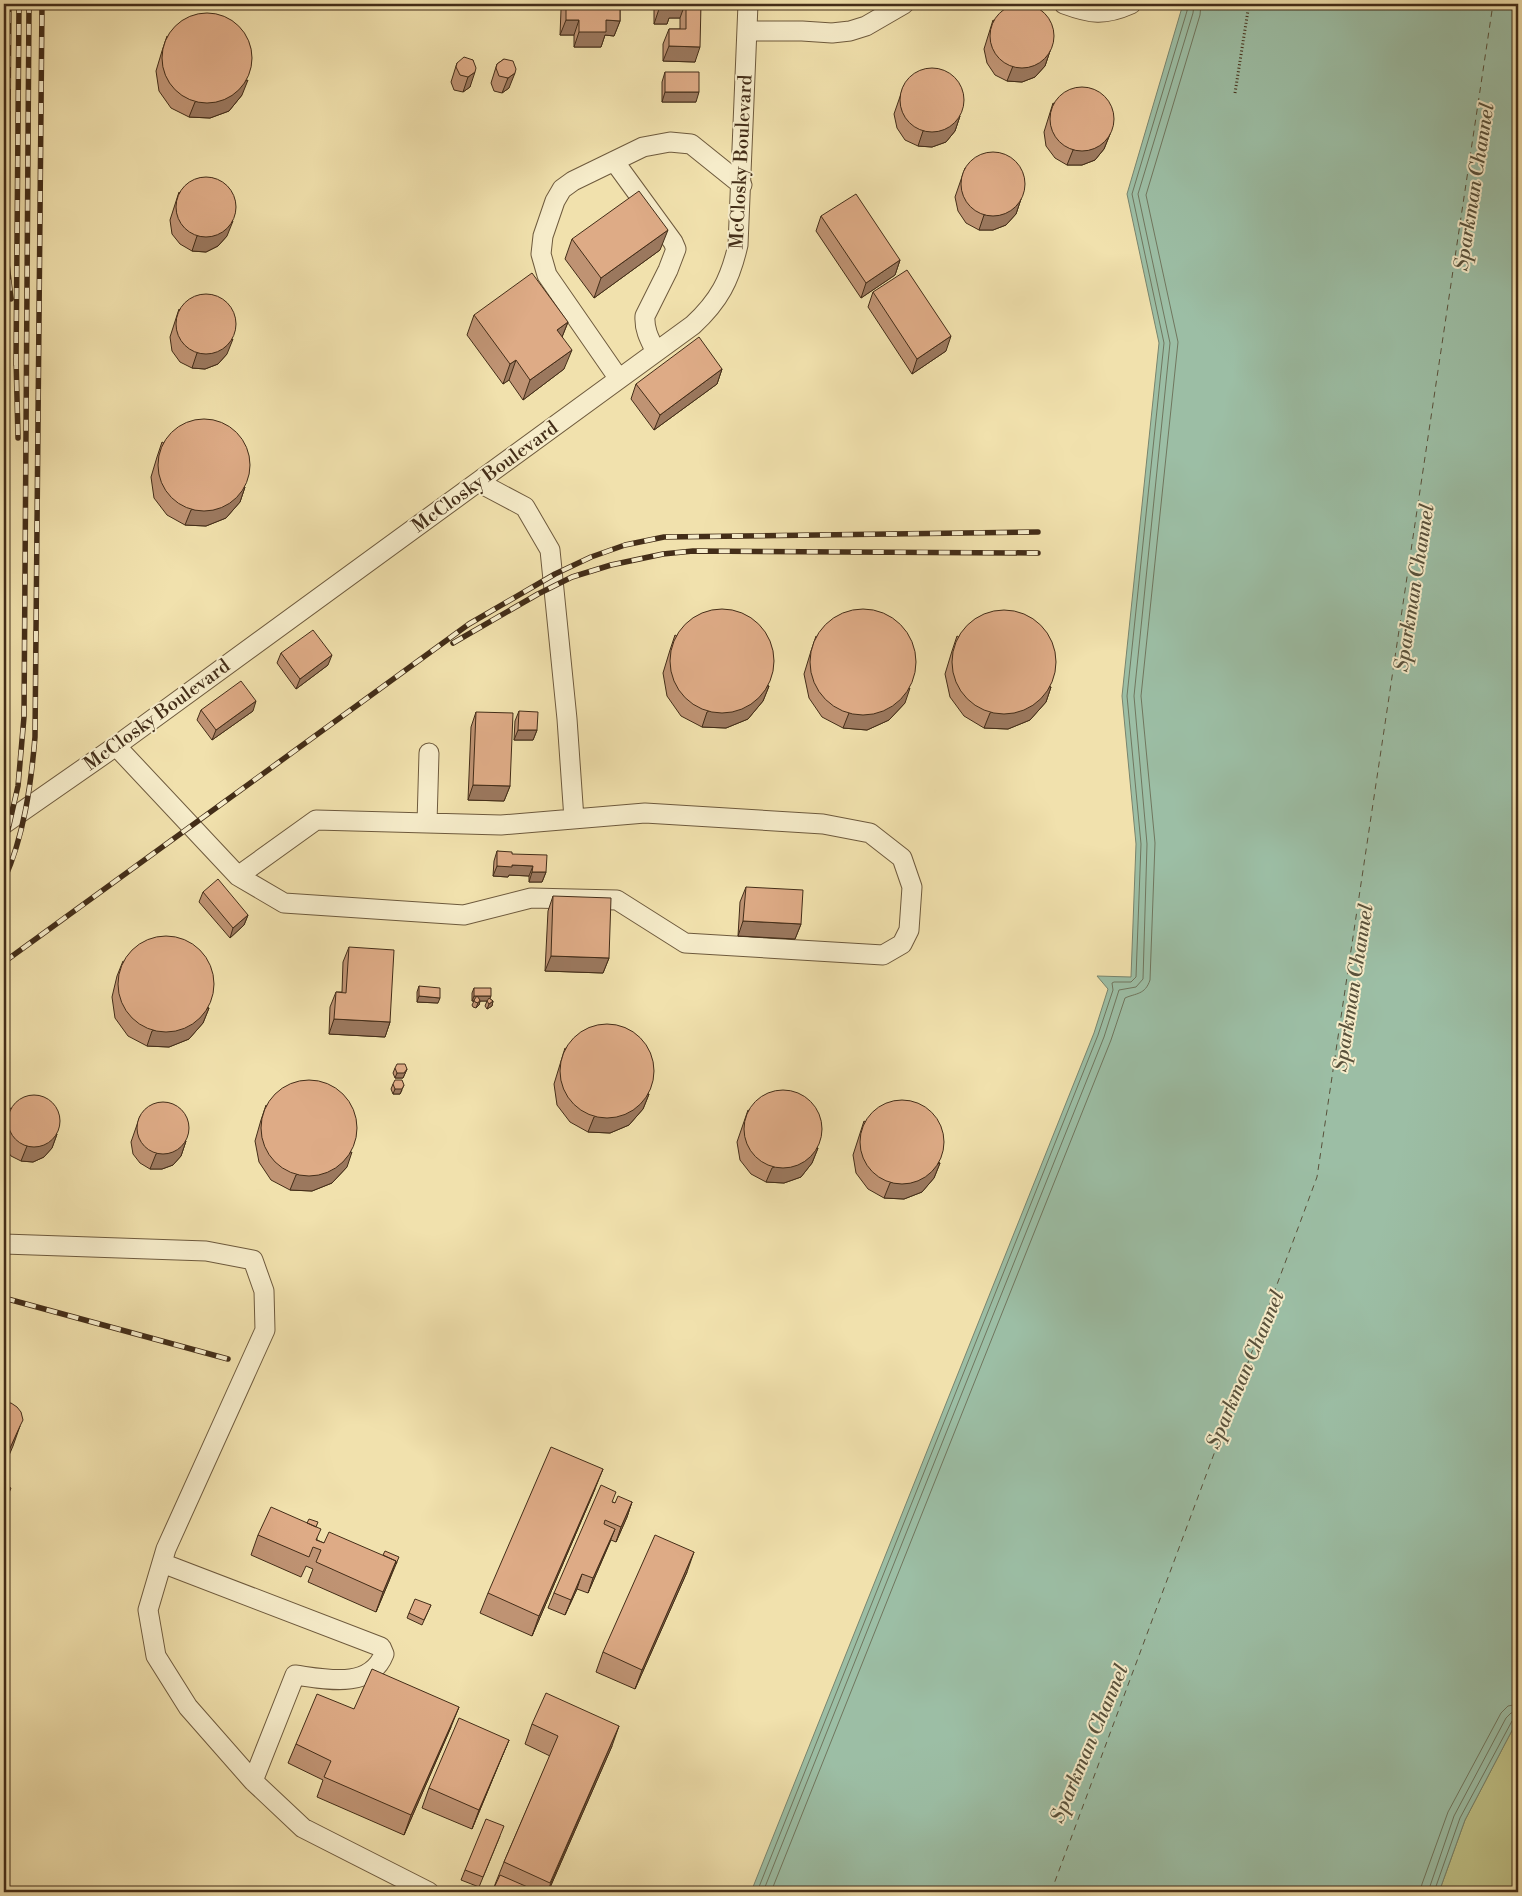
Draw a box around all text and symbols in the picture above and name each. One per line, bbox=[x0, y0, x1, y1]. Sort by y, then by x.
street label: McClosky Boulevard bbox=[724, 74, 758, 250]
water label: Sparkman Channel bbox=[1449, 101, 1501, 273]
street label: McClosky Boulevard bbox=[407, 416, 563, 538]
water label: Sparkman Channel bbox=[1389, 502, 1441, 674]
street label: McClosky Boulevard bbox=[79, 654, 235, 776]
water label: Sparkman Channel bbox=[1328, 902, 1380, 1074]
water label: Sparkman Channel bbox=[1201, 1287, 1291, 1453]
water label: Sparkman Channel bbox=[1045, 1661, 1135, 1827]

